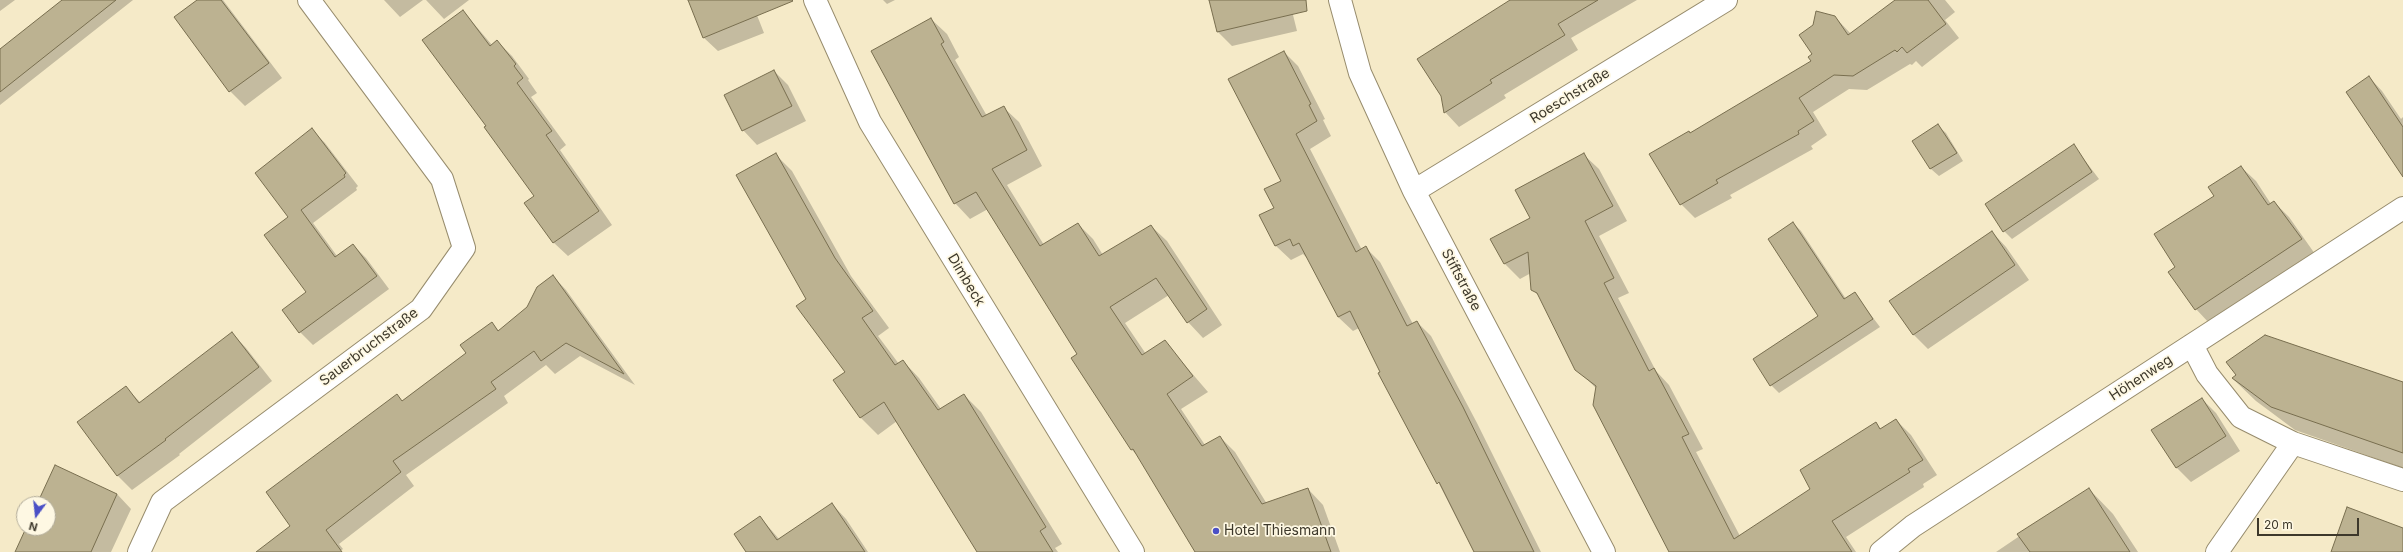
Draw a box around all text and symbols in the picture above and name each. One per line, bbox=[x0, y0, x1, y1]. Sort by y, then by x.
street label: Roeschstraße bbox=[1527, 65, 1613, 127]
street label: Stiftstraße bbox=[1438, 246, 1484, 314]
street label: Dimbeck bbox=[944, 251, 988, 309]
street label: Sauerbruchstraße bbox=[316, 304, 422, 390]
street label: Höhenweg bbox=[2106, 351, 2176, 405]
north arrow bbox=[16, 496, 56, 536]
scale bar bbox=[2259, 510, 2361, 536]
text: 20 m bbox=[2264, 517, 2293, 532]
text: N bbox=[27, 519, 39, 534]
place label: Hotel Thiesmann bbox=[1224, 523, 1336, 539]
marker: Hotel Thiesmann bbox=[1211, 526, 1221, 536]

